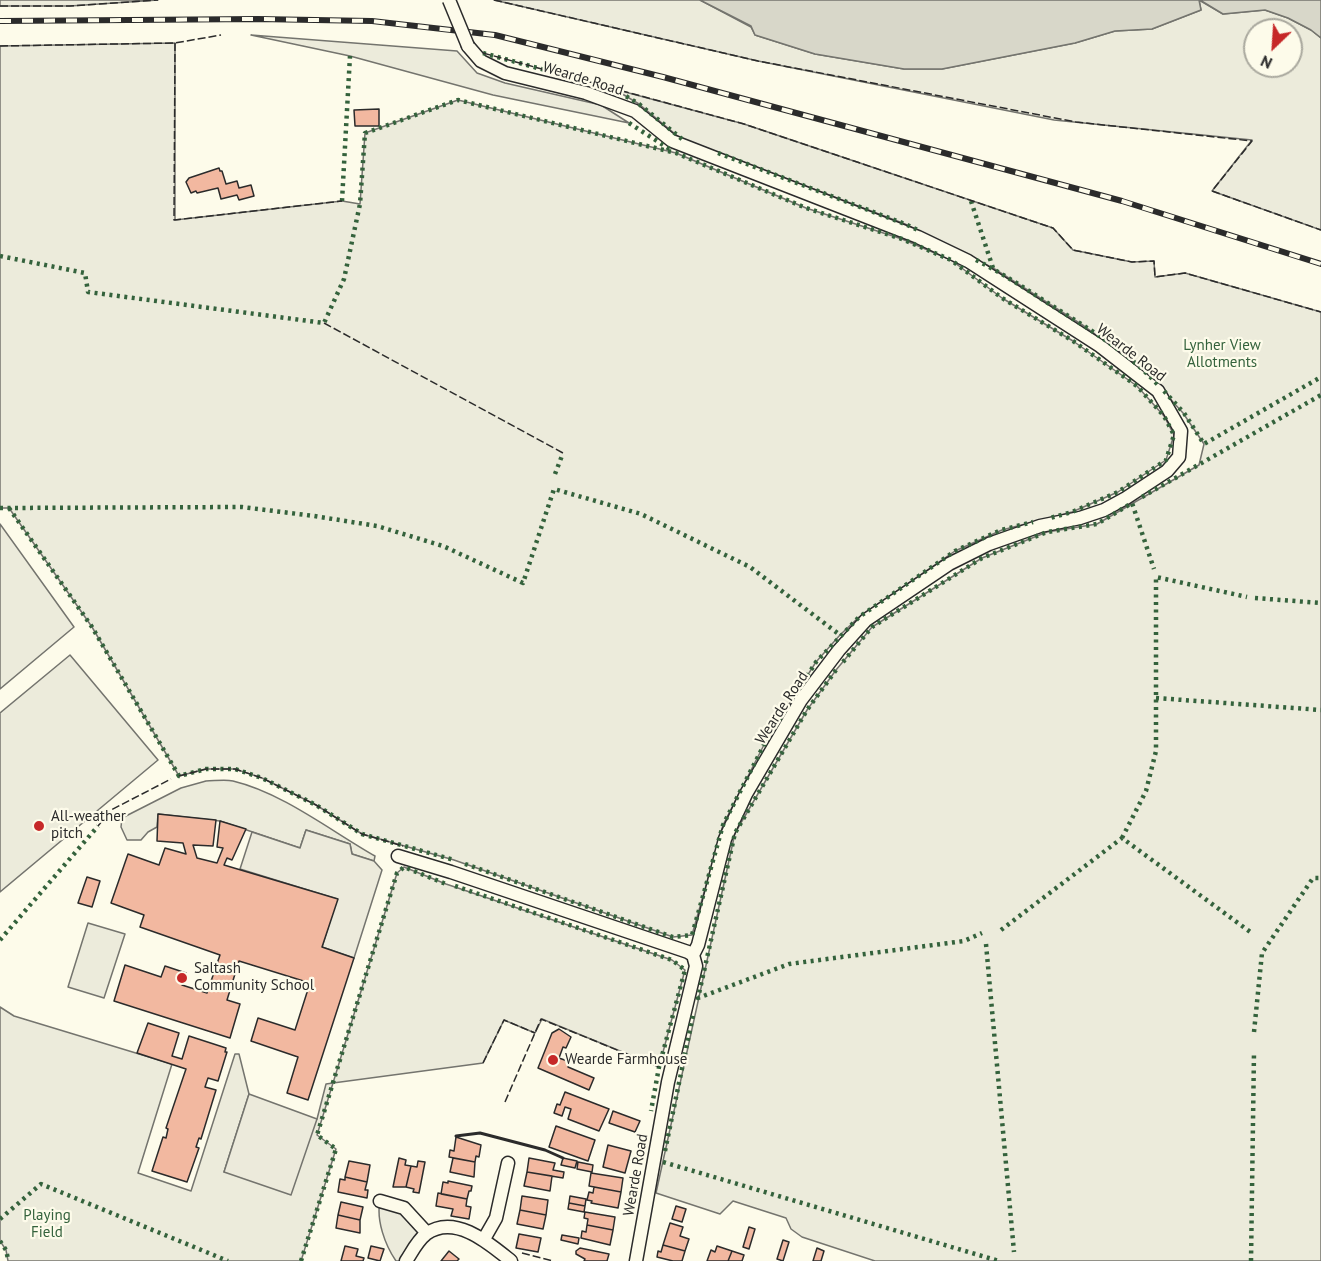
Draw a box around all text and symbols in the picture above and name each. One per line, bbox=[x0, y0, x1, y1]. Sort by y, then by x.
north arrow bbox=[1243, 18, 1303, 78]
text: N bbox=[1257, 51, 1275, 74]
street label: Wearde Road bbox=[540, 58, 626, 100]
street label: Wearde Road bbox=[1093, 320, 1169, 386]
park label: Lynher View Allotments bbox=[1183, 337, 1261, 372]
street label: Wearde Road bbox=[752, 668, 812, 748]
place label: All-weather pitch bbox=[51, 808, 126, 843]
marker: All-weather pitch bbox=[32, 819, 46, 833]
place label: Saltash Community School bbox=[194, 960, 314, 995]
marker: Saltash Community School bbox=[175, 971, 189, 985]
place label: Wearde Farmhouse bbox=[565, 1051, 687, 1069]
marker: Wearde Farmhouse bbox=[546, 1053, 560, 1067]
street label: Wearde Road bbox=[620, 1132, 652, 1218]
park label: Playing Field bbox=[23, 1207, 71, 1242]

